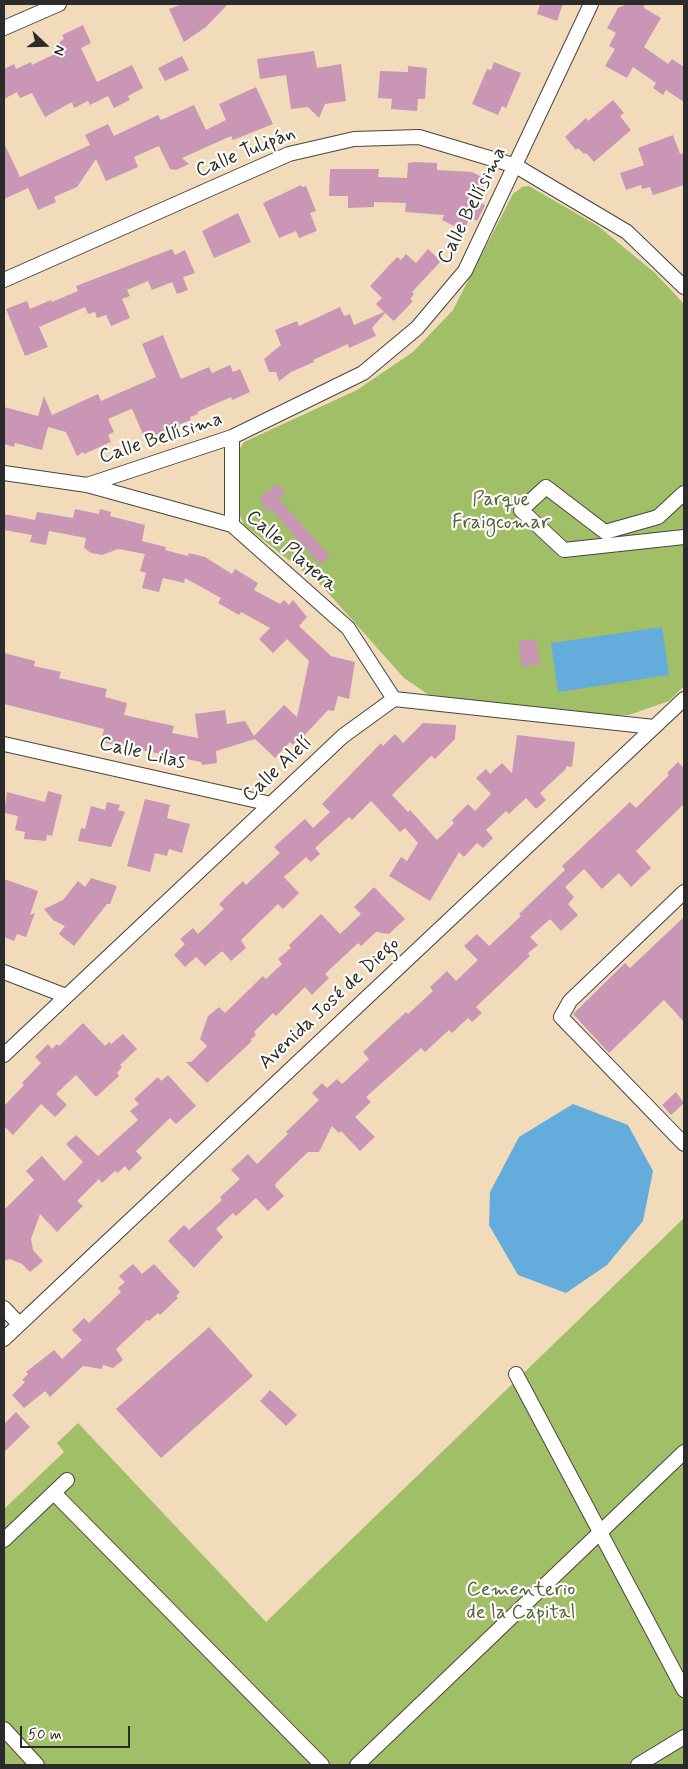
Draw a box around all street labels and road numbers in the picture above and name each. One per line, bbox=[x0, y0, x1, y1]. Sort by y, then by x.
street label: Calle Tulipán bbox=[193, 122, 299, 184]
street label: Calle Bellísima bbox=[433, 144, 513, 268]
street label: Calle Bellísima bbox=[96, 408, 226, 470]
street label: Calle Playera bbox=[240, 506, 342, 598]
street label: Calle Lilas bbox=[97, 732, 187, 776]
street label: Calle Alelí bbox=[238, 732, 318, 808]
street label: Avenida José de Diego bbox=[255, 933, 405, 1075]

